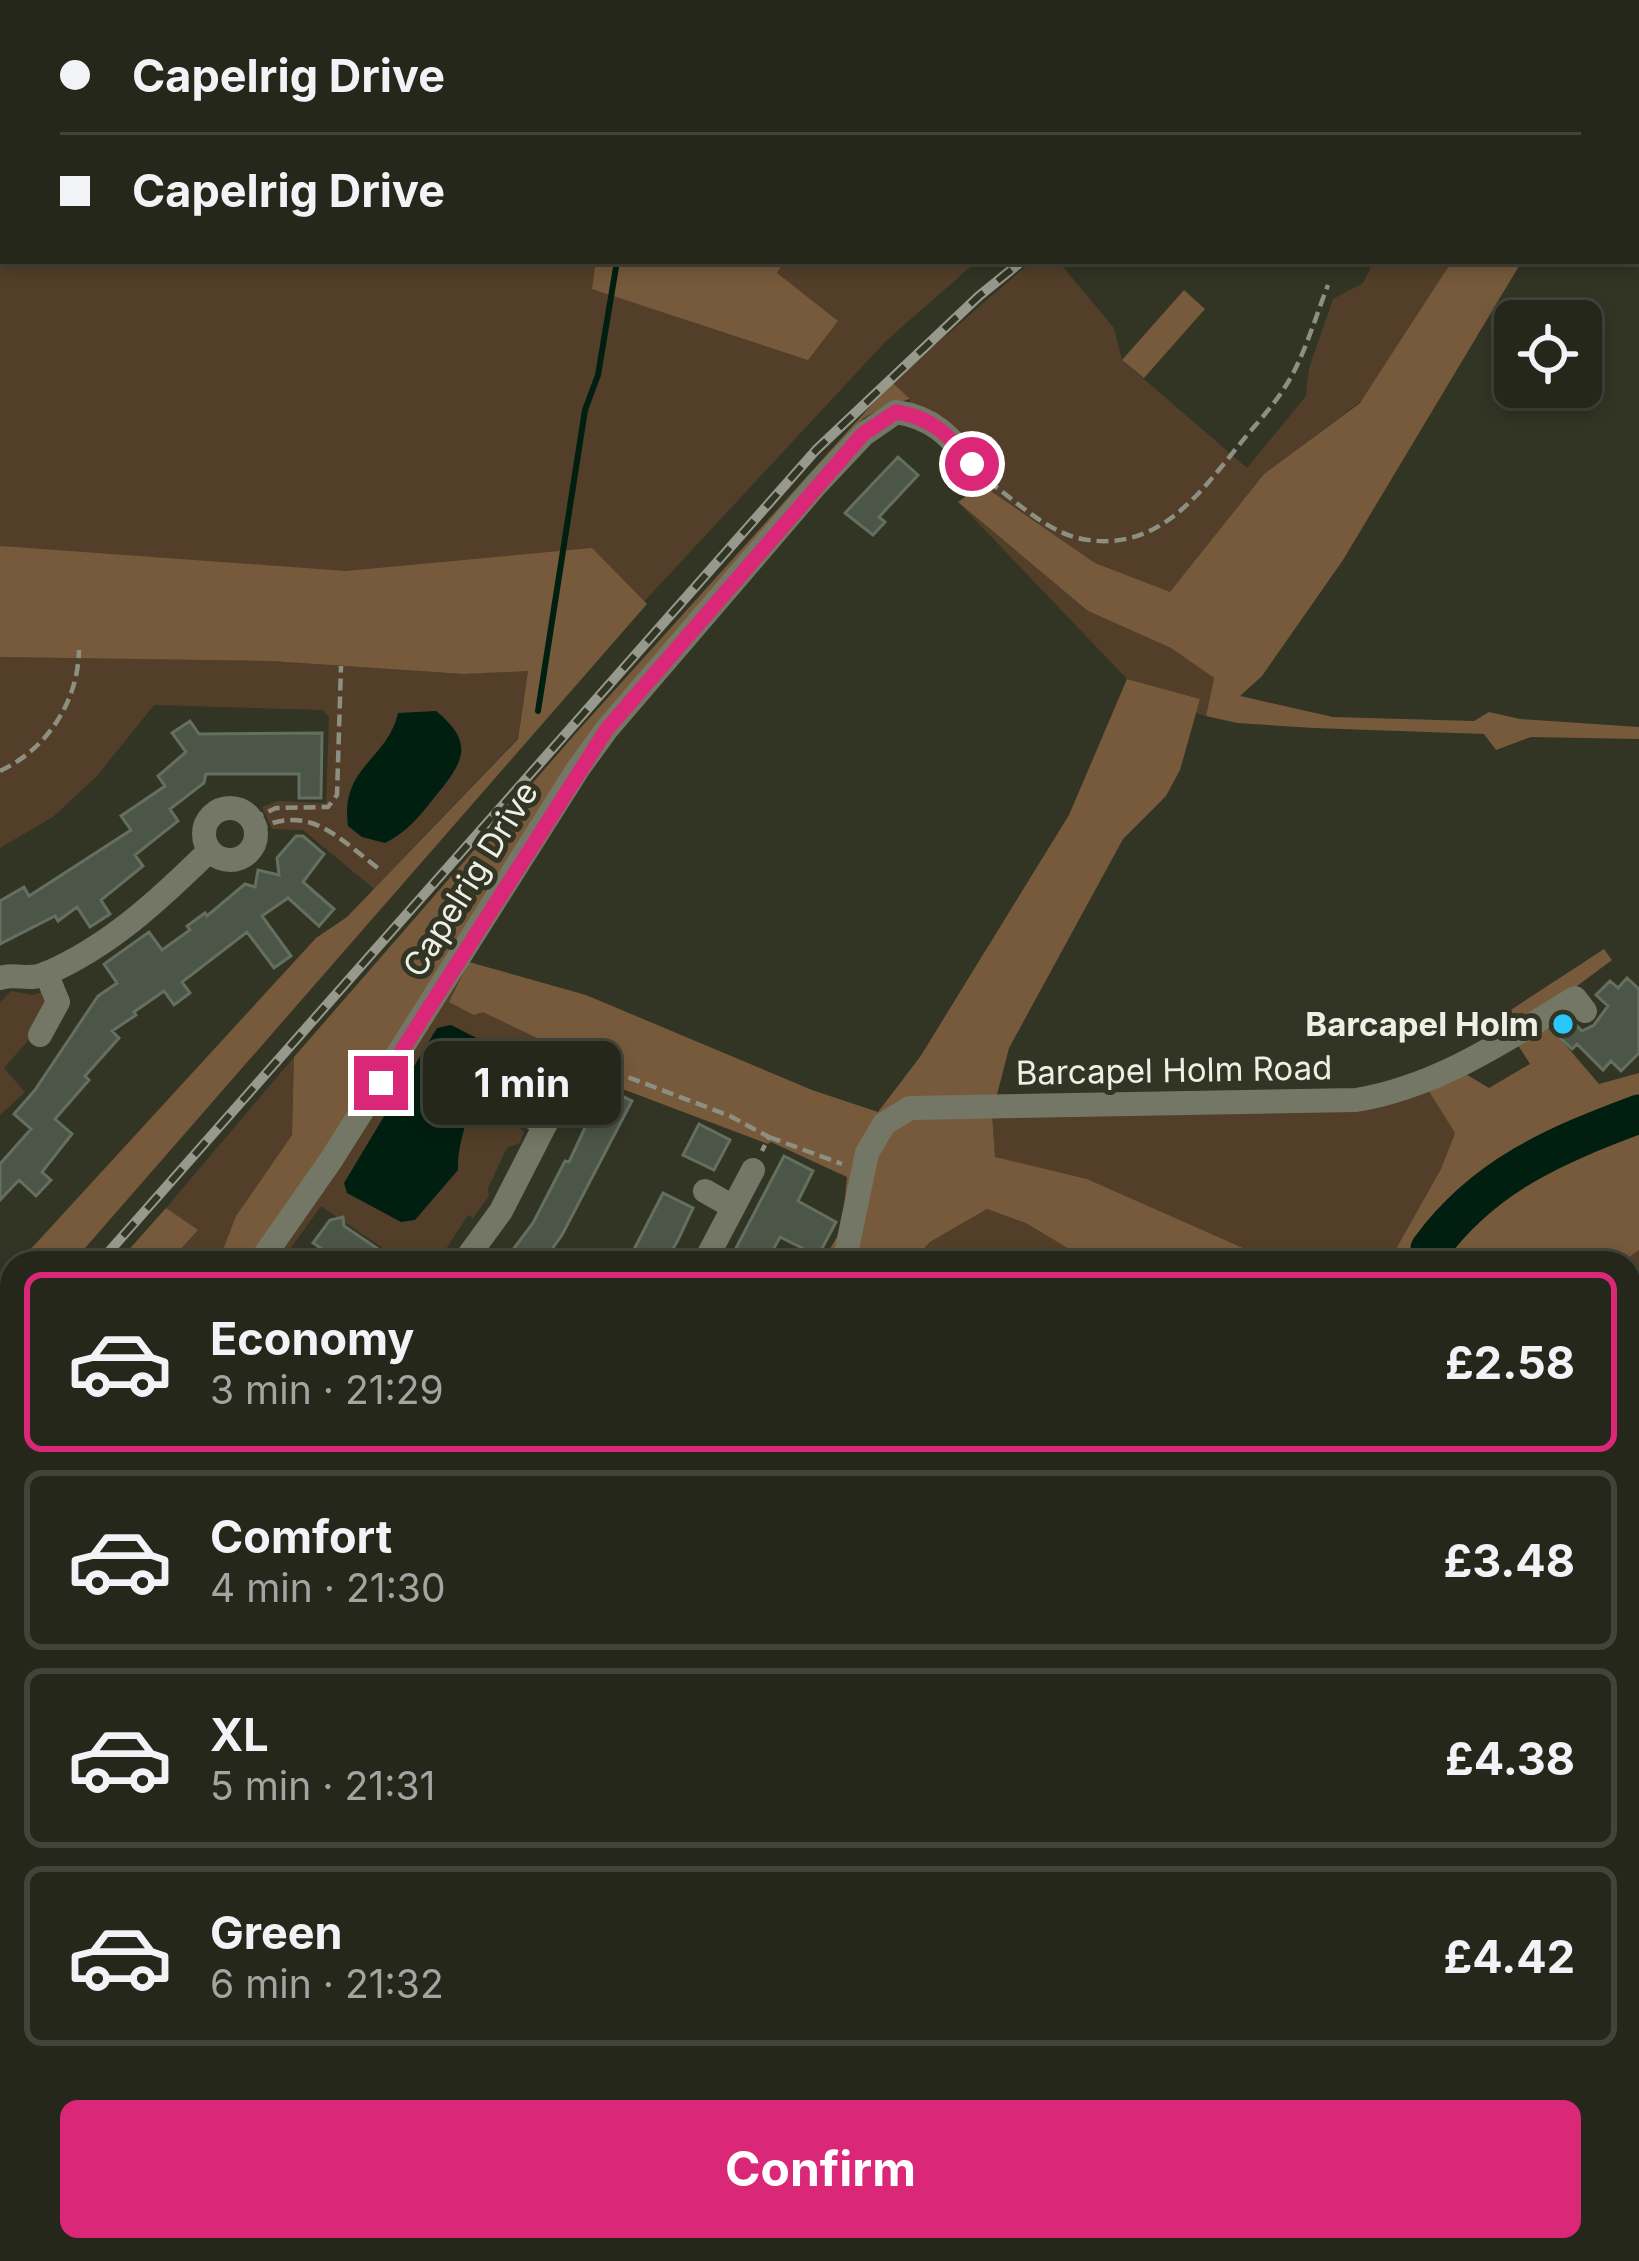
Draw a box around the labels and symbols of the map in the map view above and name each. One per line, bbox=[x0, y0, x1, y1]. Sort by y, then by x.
route start bbox=[945, 437, 999, 491]
street label: Capelrig Drive bbox=[394, 774, 546, 984]
place label: Barcapel Holm bbox=[1305, 1004, 1539, 1044]
marker: Barcapel Holm bbox=[1550, 1011, 1576, 1037]
callout: 1 min bbox=[423, 1041, 621, 1125]
street label: Barcapel Holm Road bbox=[1015, 1047, 1333, 1093]
route end bbox=[354, 1056, 408, 1110]

